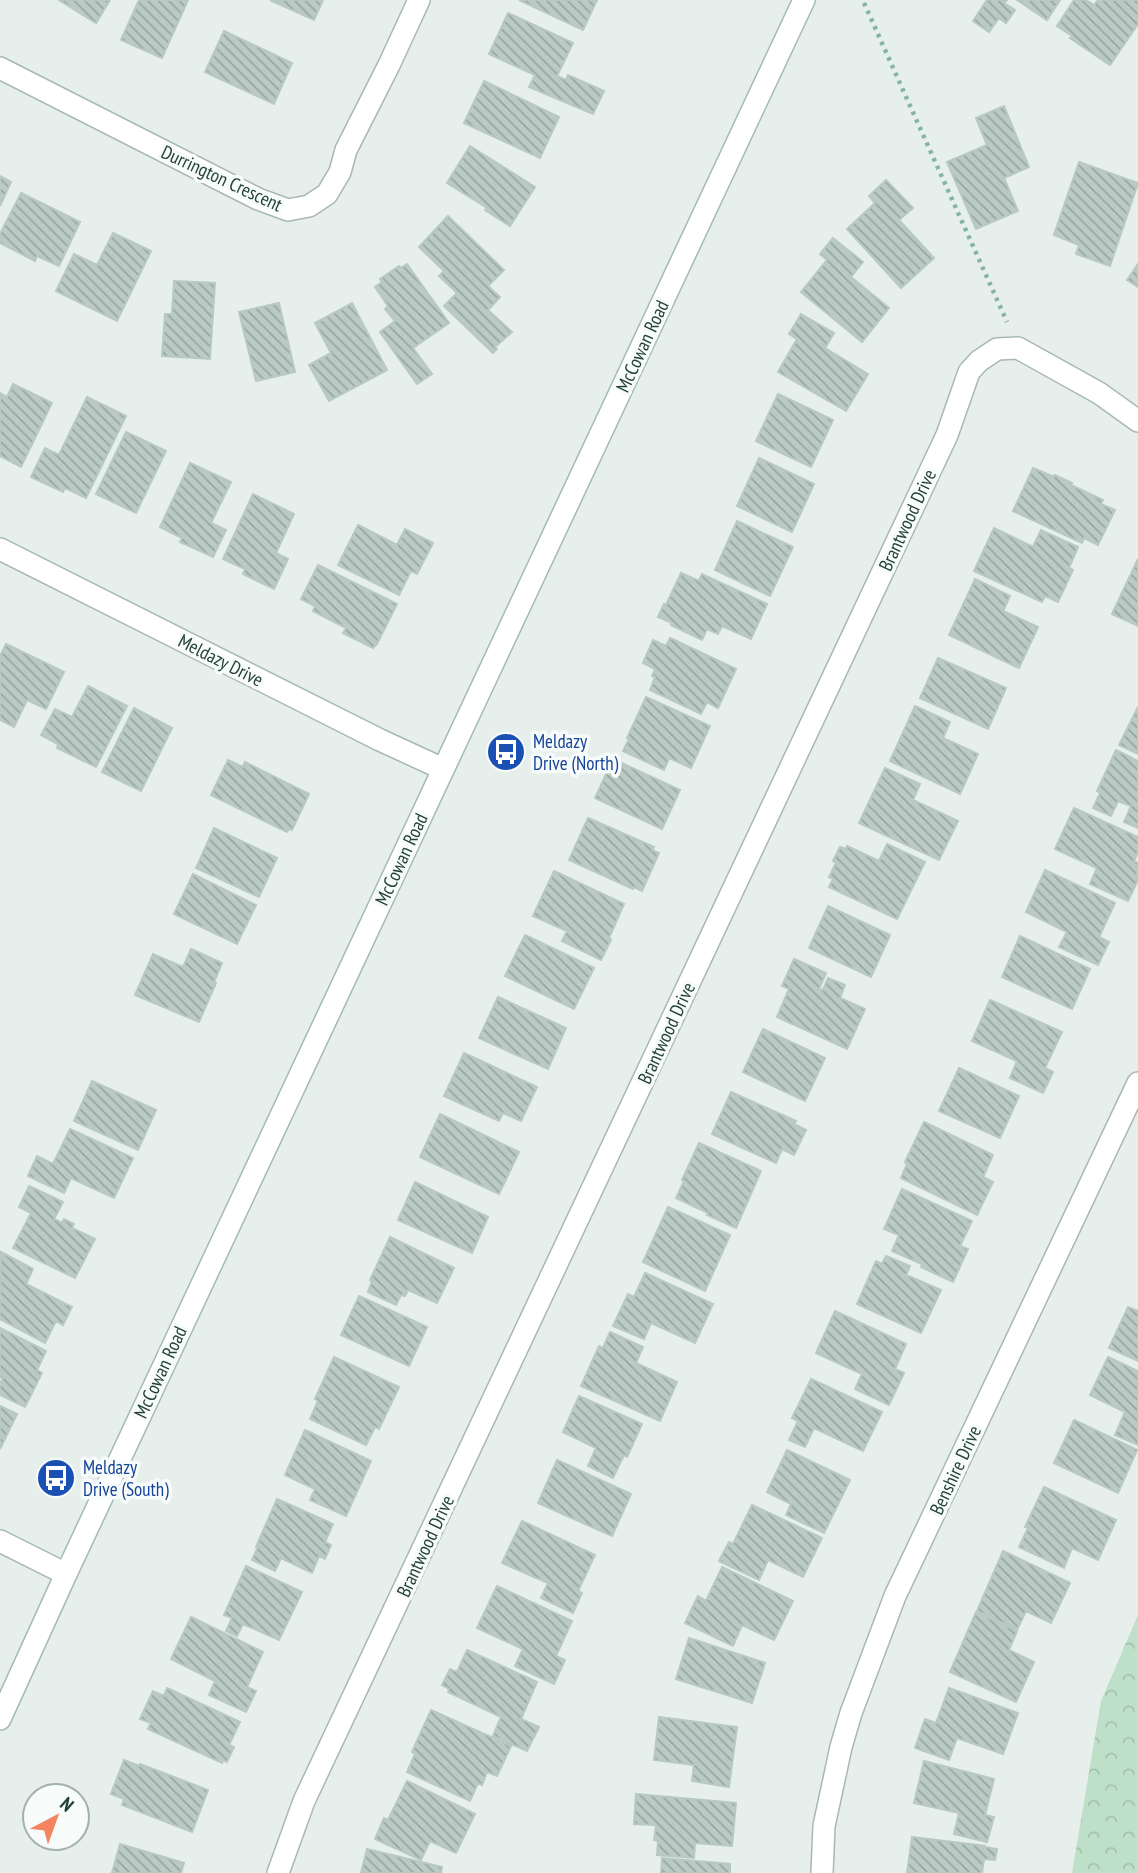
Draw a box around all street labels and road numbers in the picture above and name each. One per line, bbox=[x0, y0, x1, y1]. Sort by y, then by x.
street label: Durrington Crescent bbox=[158, 139, 287, 217]
street label: McCowan Road bbox=[610, 296, 674, 396]
street label: Brantwood Drive bbox=[873, 465, 941, 575]
street label: Meldazy Drive bbox=[175, 628, 268, 692]
street label: McCowan Road bbox=[369, 809, 433, 909]
street label: Brantwood Drive bbox=[632, 978, 700, 1088]
street label: McCowan Road bbox=[128, 1322, 192, 1422]
street label: Benshire Drive bbox=[924, 1421, 986, 1518]
street label: Brantwood Drive bbox=[391, 1491, 459, 1601]

